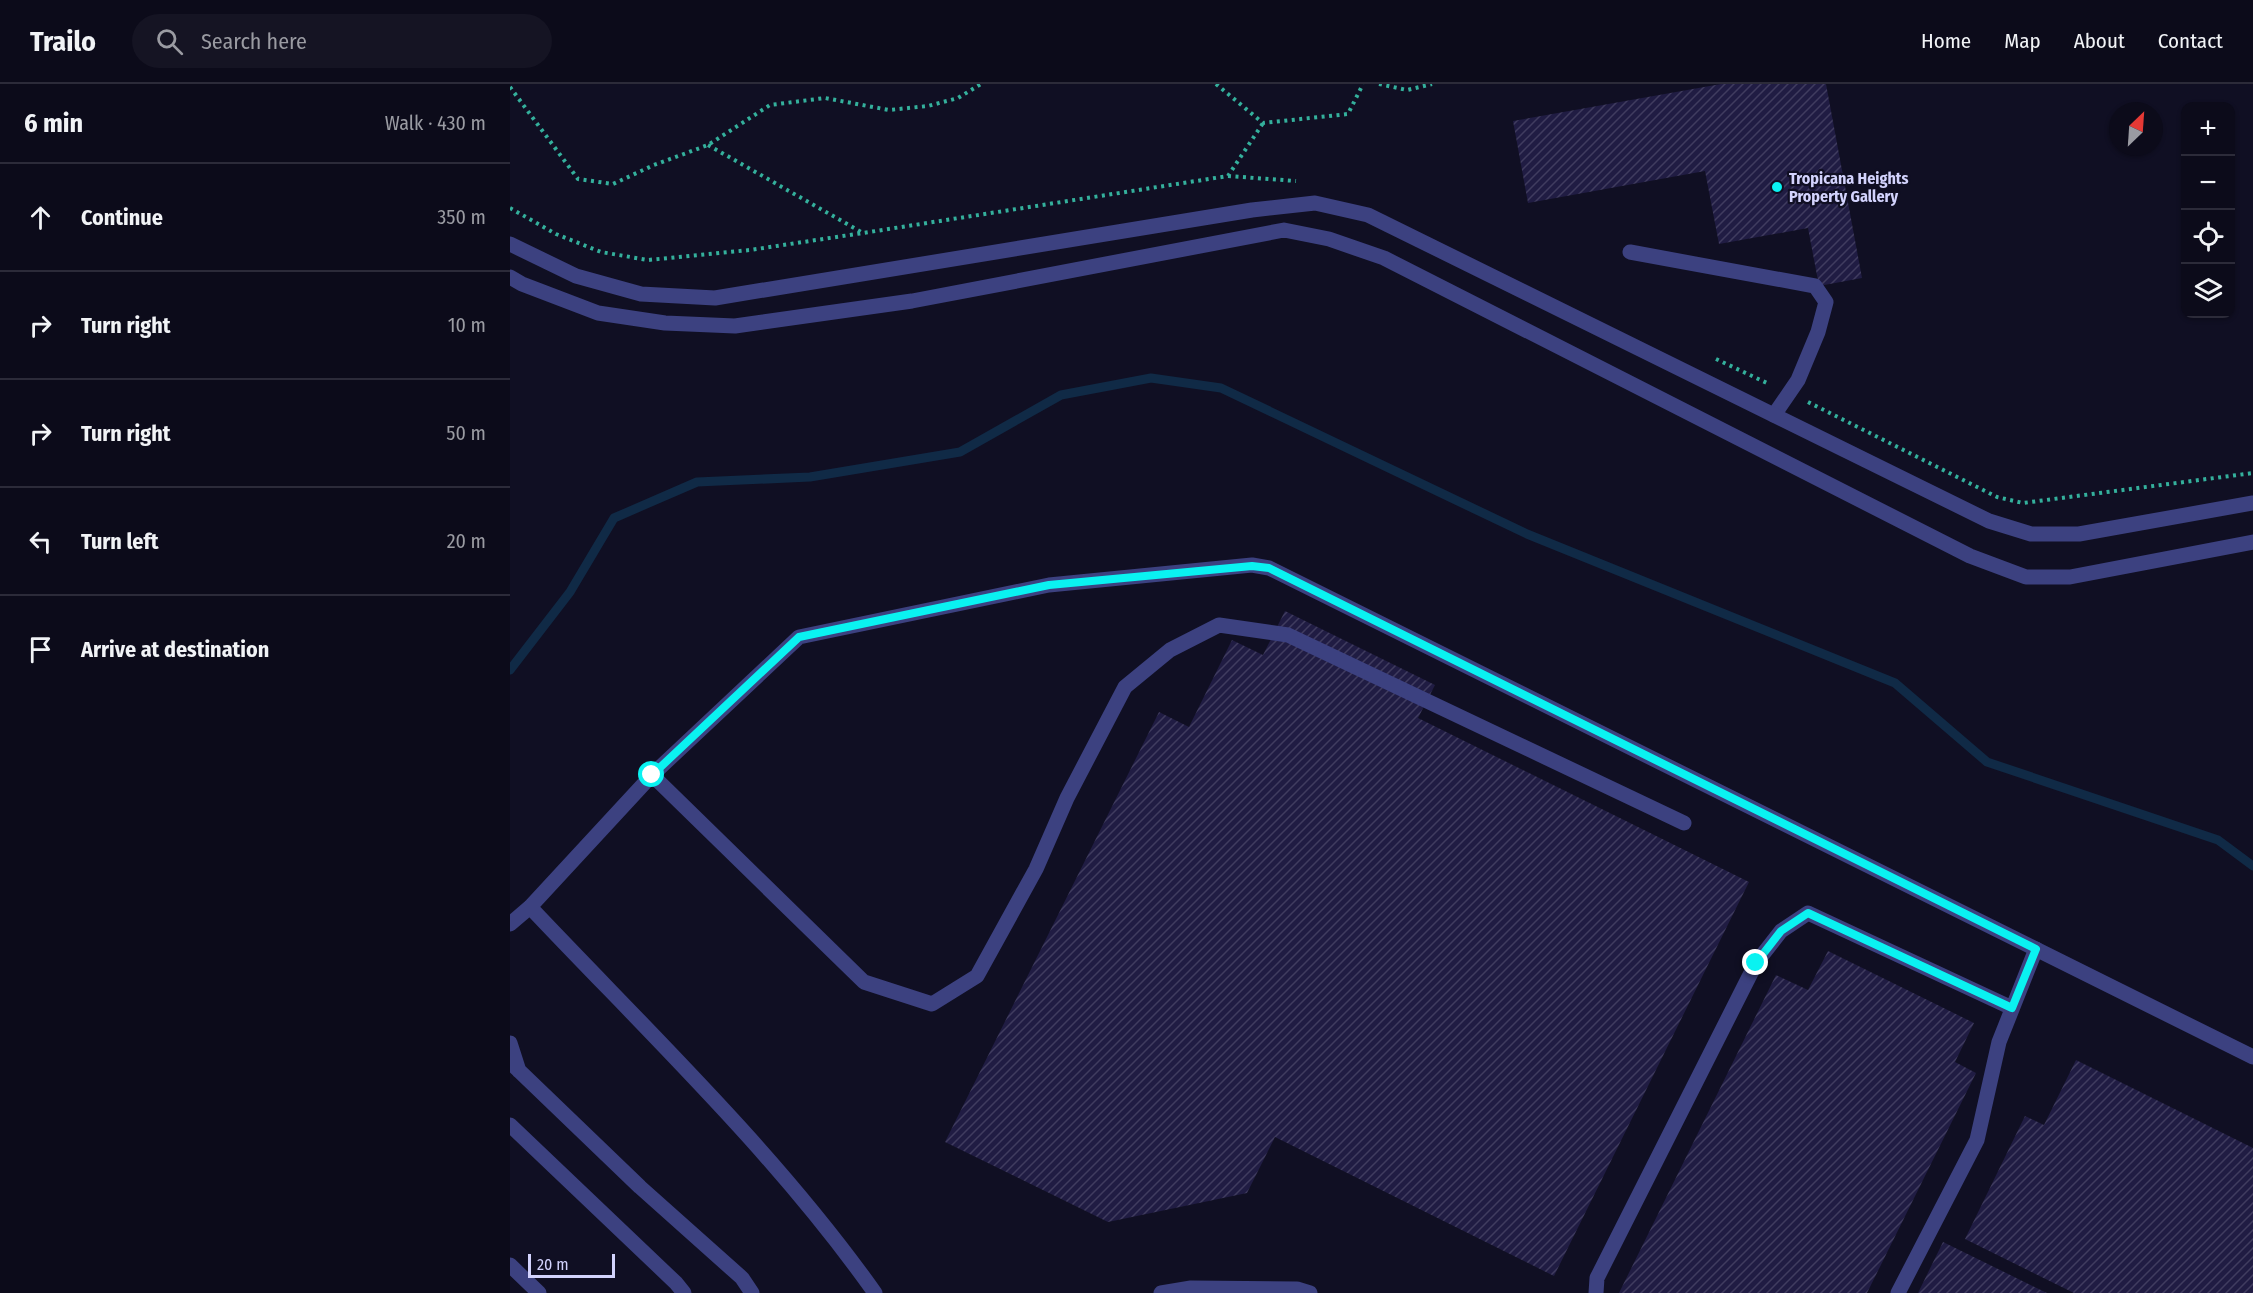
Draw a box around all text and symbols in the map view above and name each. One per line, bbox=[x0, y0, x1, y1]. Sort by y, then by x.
search box bbox=[132, 14, 552, 68]
text: Trailo bbox=[30, 25, 96, 58]
icon: search bbox=[153, 25, 186, 58]
text: Search here bbox=[201, 28, 307, 55]
text: Home bbox=[1921, 28, 1971, 54]
text: Map bbox=[2004, 28, 2041, 54]
text: About bbox=[2074, 28, 2125, 54]
text: Contact bbox=[2158, 28, 2223, 54]
north arrow bbox=[2109, 102, 2163, 156]
map controls bbox=[2181, 102, 2235, 318]
button: + bbox=[2181, 102, 2235, 156]
text: 6 min bbox=[24, 108, 83, 139]
text: Walk · 430 m bbox=[385, 111, 486, 135]
button: − bbox=[2181, 156, 2235, 210]
place label: Tropicana Heights Property Gallery bbox=[1789, 169, 1908, 206]
marker: Tropicana Heights Property Gallery bbox=[1770, 180, 1784, 194]
icon: ahead bbox=[24, 201, 57, 234]
text: Continue bbox=[81, 204, 163, 231]
text: 350 m bbox=[437, 205, 486, 229]
button: locate bbox=[2181, 210, 2235, 264]
button: layers bbox=[2181, 264, 2235, 318]
icon: right bbox=[24, 309, 57, 342]
text: Turn right bbox=[81, 312, 170, 339]
text: 10 m bbox=[448, 313, 486, 337]
icon: right bbox=[24, 417, 57, 450]
text: Turn right bbox=[81, 420, 170, 447]
text: 50 m bbox=[446, 421, 486, 445]
icon: left bbox=[24, 525, 57, 558]
text: Turn left bbox=[81, 528, 159, 555]
text: 20 m bbox=[447, 529, 486, 553]
icon: arrive bbox=[24, 633, 57, 666]
text: Arrive at destination bbox=[81, 636, 269, 663]
route start bbox=[638, 761, 664, 787]
route end bbox=[1742, 949, 1768, 975]
scale bar bbox=[528, 1251, 615, 1278]
text: 20 m bbox=[537, 1255, 568, 1274]

